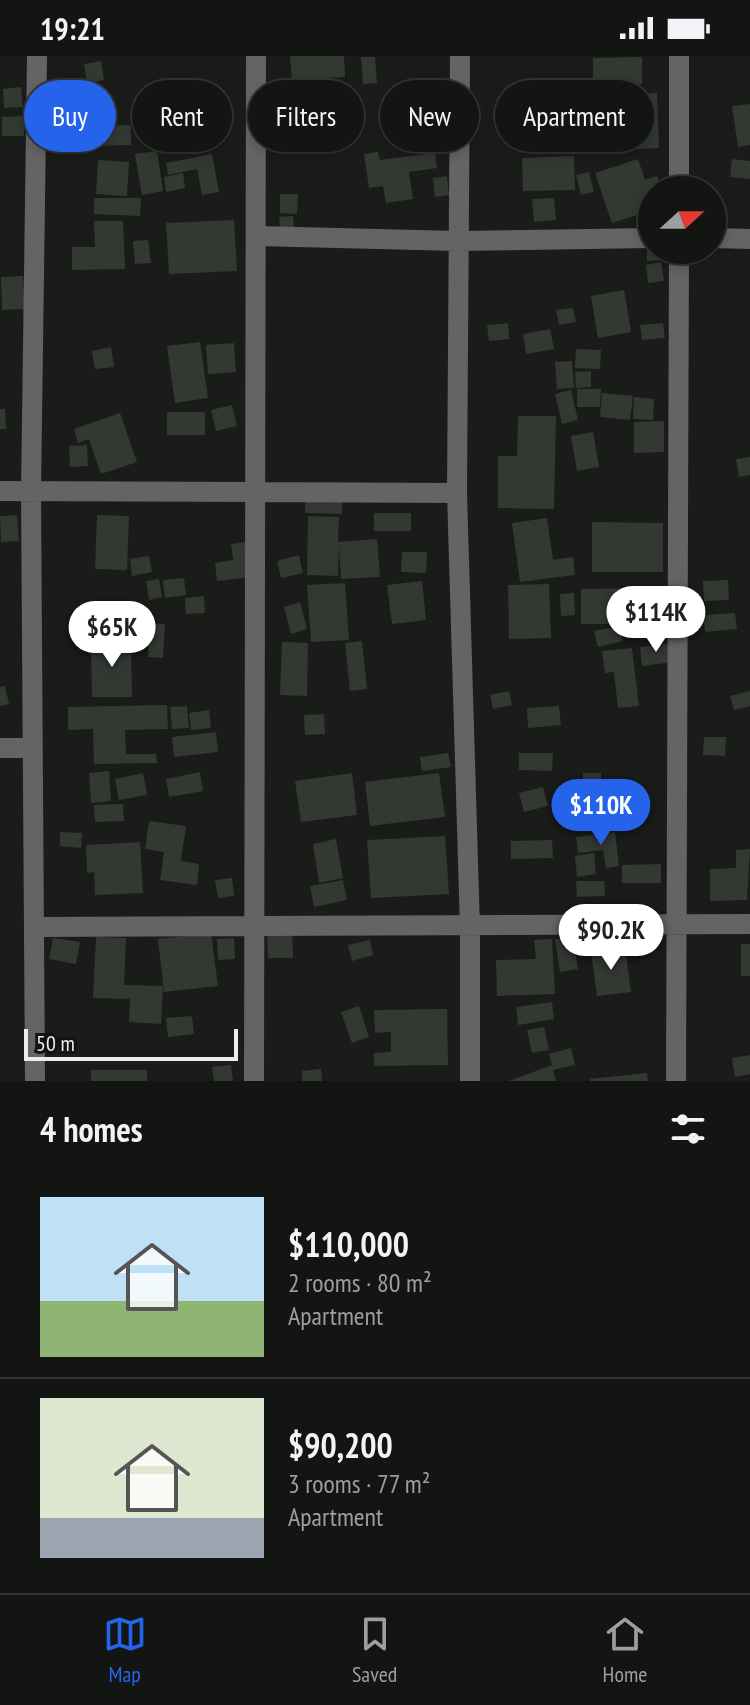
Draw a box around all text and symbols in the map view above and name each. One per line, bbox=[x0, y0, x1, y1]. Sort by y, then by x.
text: 19:21 bbox=[40, 9, 105, 48]
chip: Buy bbox=[24, 80, 116, 152]
chip: Rent bbox=[132, 80, 232, 152]
chip: Filters bbox=[248, 80, 364, 152]
chip: New bbox=[380, 80, 479, 152]
chip: Apartment bbox=[495, 80, 654, 152]
north arrow bbox=[638, 176, 726, 264]
map controls bbox=[638, 176, 726, 264]
pin: $114K bbox=[600, 586, 712, 654]
text: $114K bbox=[624, 595, 688, 628]
pin: $65K bbox=[65, 601, 159, 669]
text: $65K bbox=[87, 610, 137, 643]
pin: $110K bbox=[545, 779, 657, 847]
text: $110K bbox=[569, 788, 633, 821]
pin: $90.2K bbox=[546, 904, 676, 972]
text: $90.2K bbox=[577, 913, 645, 946]
scale bar bbox=[24, 1025, 238, 1061]
text: 50 m bbox=[36, 1029, 75, 1057]
text: 4 homes bbox=[40, 1107, 143, 1151]
icon: filters bbox=[666, 1107, 710, 1151]
text: $110,000 bbox=[288, 1222, 409, 1266]
icon: home bbox=[104, 1229, 200, 1325]
text: 2 rooms · 80 m² bbox=[288, 1266, 432, 1299]
text: Apartment bbox=[288, 1299, 383, 1332]
text: $90,200 bbox=[288, 1423, 393, 1467]
icon: home bbox=[104, 1430, 200, 1526]
text: 3 rooms · 77 m² bbox=[288, 1467, 430, 1500]
text: Apartment bbox=[288, 1500, 383, 1533]
tab: Map bbox=[103, 1612, 147, 1688]
tab: Saved bbox=[352, 1612, 397, 1688]
tab: Home bbox=[603, 1612, 647, 1688]

